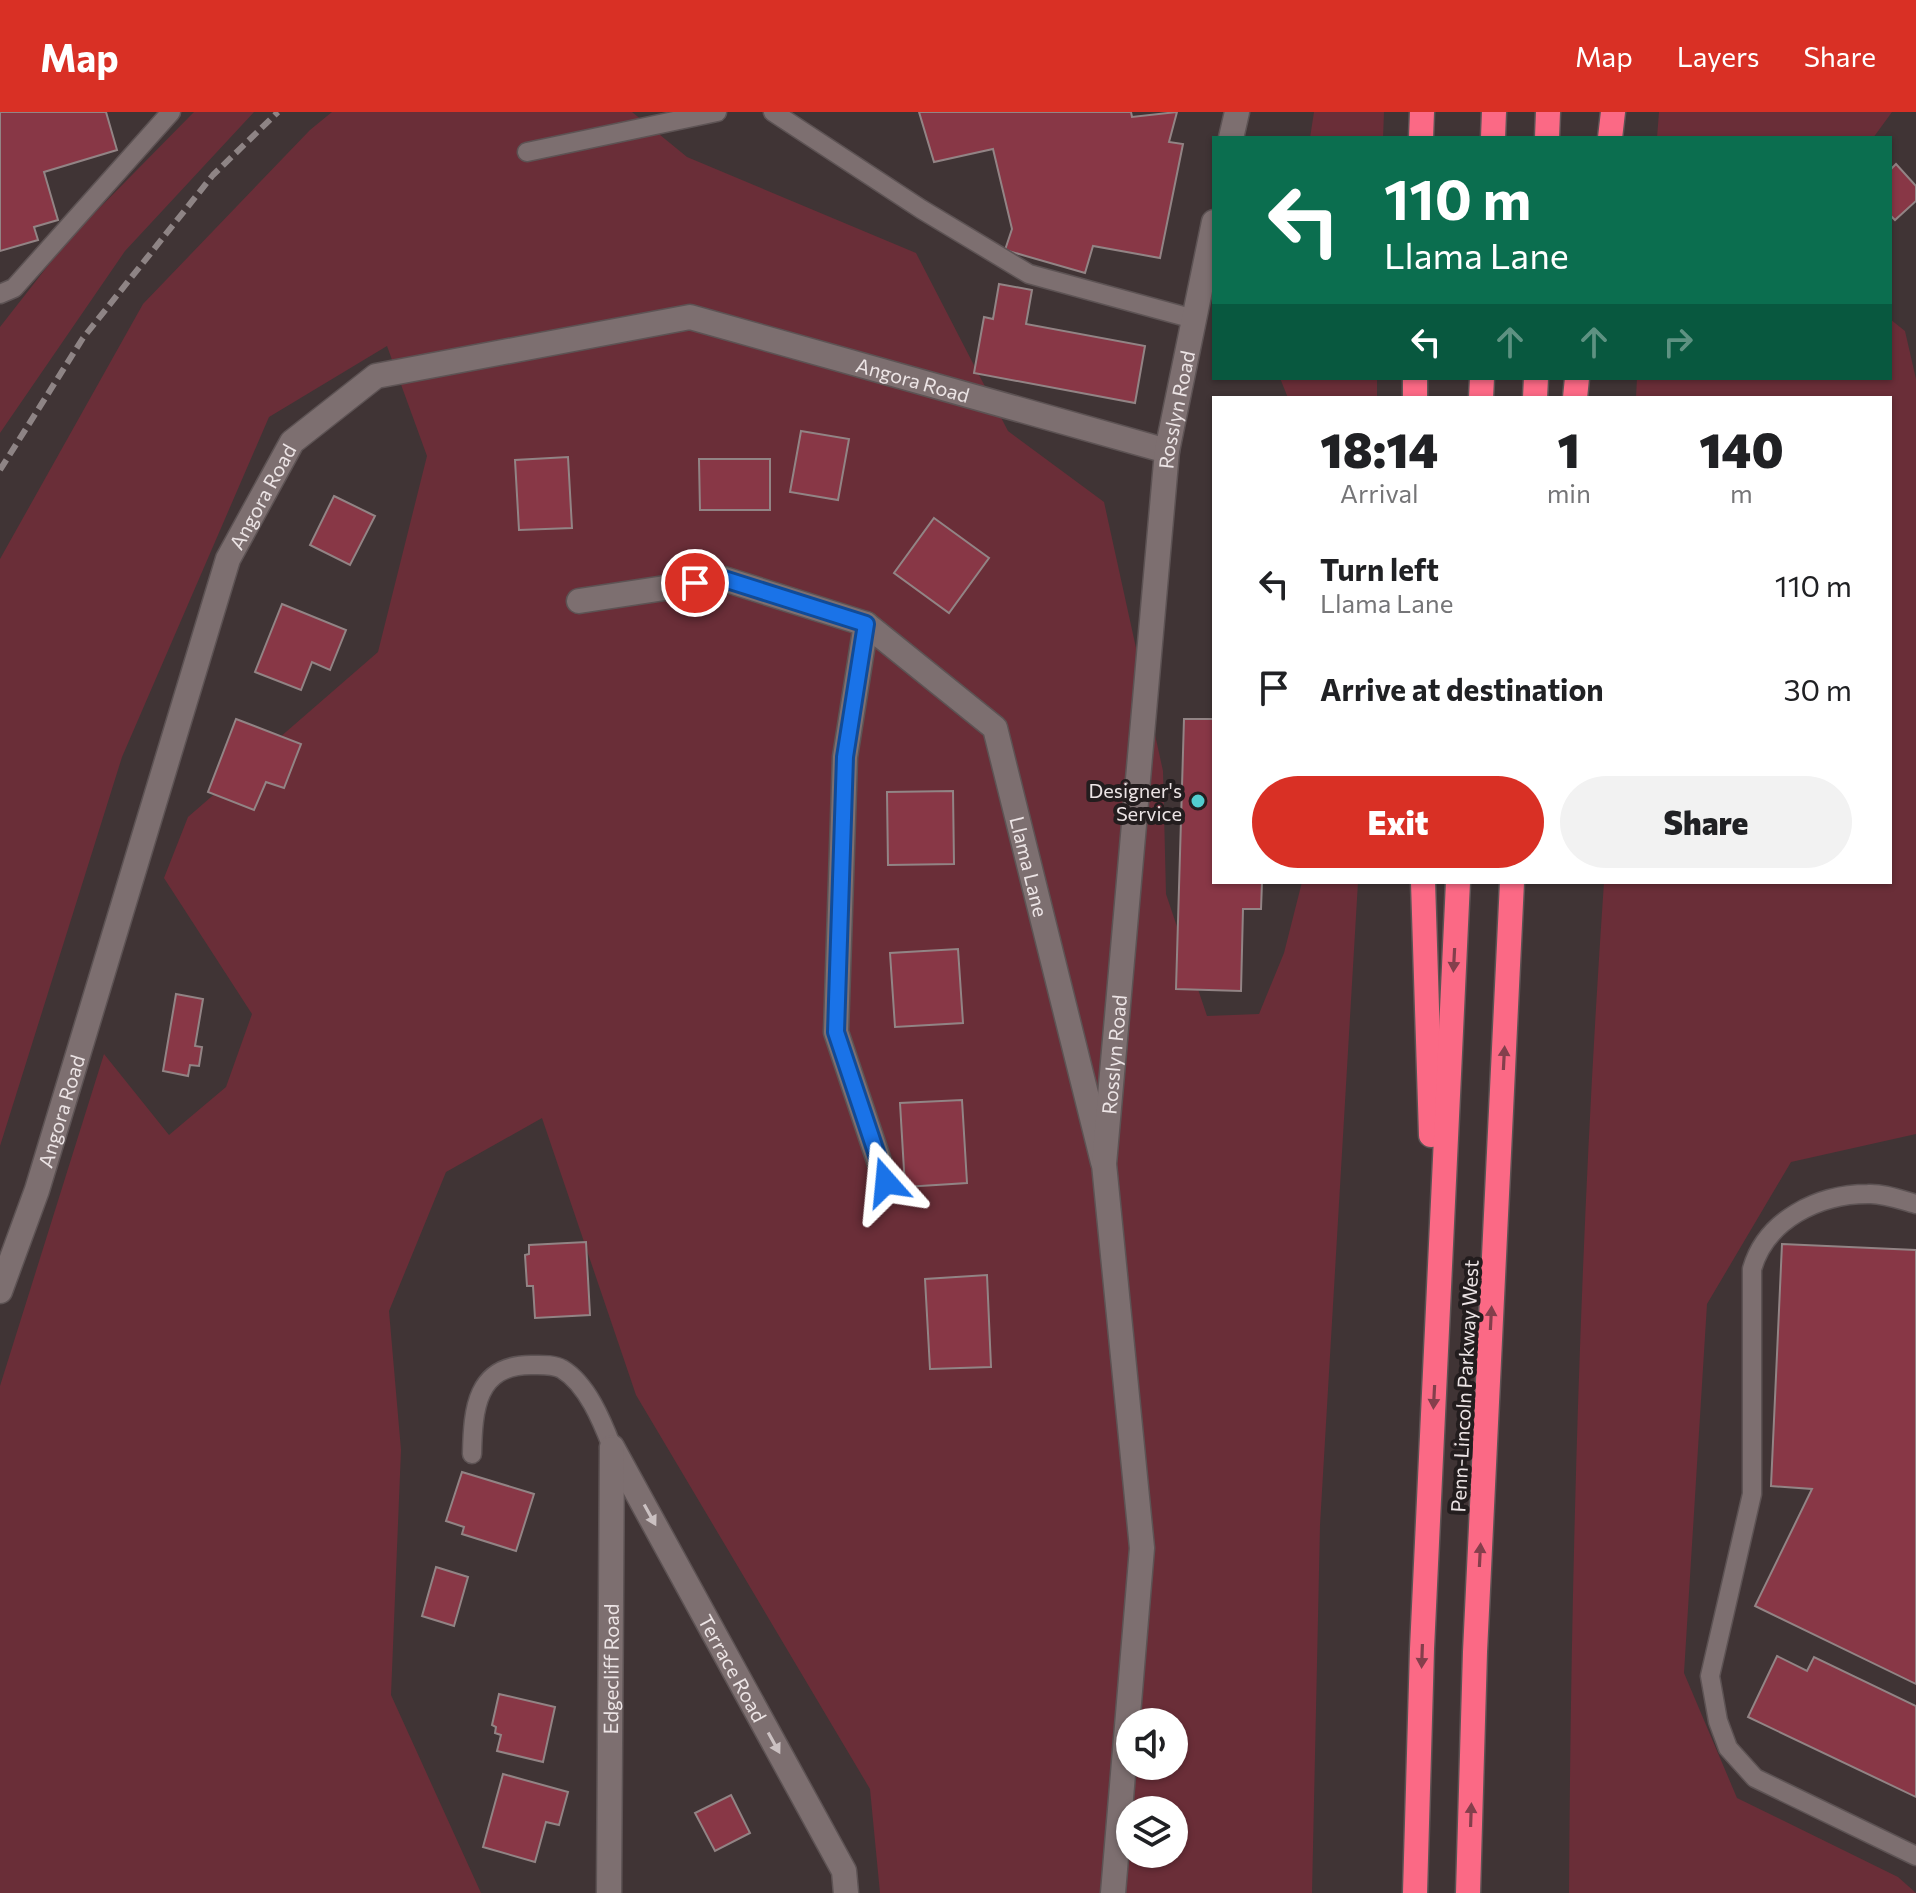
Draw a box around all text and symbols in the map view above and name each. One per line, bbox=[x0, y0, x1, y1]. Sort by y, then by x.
text: Map bbox=[40, 33, 119, 80]
text: Map bbox=[1575, 39, 1633, 73]
text: Layers bbox=[1677, 39, 1759, 73]
text: Share bbox=[1803, 39, 1876, 73]
text: 110 m bbox=[1384, 163, 1531, 232]
icon: left bbox=[1252, 168, 1356, 272]
text: Llama Lane bbox=[1384, 232, 1569, 276]
icon: left bbox=[1404, 320, 1448, 364]
icon: ahead bbox=[1488, 320, 1532, 364]
icon: ahead bbox=[1572, 320, 1616, 364]
icon: right bbox=[1656, 320, 1700, 364]
street label: Rosslyn Road bbox=[1153, 348, 1199, 470]
street label: Angora Road bbox=[853, 352, 972, 407]
text: 18:14 bbox=[1320, 419, 1438, 478]
text: 1 bbox=[1558, 419, 1580, 478]
text: 140 bbox=[1699, 419, 1784, 478]
street label: Angora Road bbox=[224, 440, 301, 554]
text: Arrival bbox=[1340, 477, 1419, 508]
text: min bbox=[1547, 477, 1591, 508]
text: m bbox=[1730, 477, 1753, 508]
pin bbox=[661, 549, 729, 617]
text: Turn left bbox=[1320, 550, 1439, 587]
icon: arrive bbox=[673, 561, 717, 605]
icon: left bbox=[1252, 562, 1296, 606]
text: 110 m bbox=[1775, 566, 1852, 603]
text: Llama Lane bbox=[1320, 587, 1453, 618]
icon: arrive bbox=[1252, 666, 1296, 710]
text: Arrive at destination bbox=[1320, 670, 1604, 707]
text: 30 m bbox=[1783, 670, 1852, 707]
button: Exit bbox=[1252, 776, 1544, 868]
button: Share bbox=[1560, 776, 1852, 868]
place label: Designer's Service bbox=[1089, 778, 1182, 825]
marker: Designer's Service bbox=[1189, 792, 1207, 810]
street label: Llama Lane bbox=[1005, 814, 1054, 919]
one-way arrow bbox=[1447, 948, 1460, 973]
street label: Rosslyn Road bbox=[1096, 994, 1131, 1115]
one-way arrow bbox=[1497, 1045, 1510, 1070]
street label: Angora Road bbox=[32, 1052, 89, 1170]
position arrow bbox=[844, 1140, 928, 1224]
street label: Penn-Lincoln Parkway West bbox=[1445, 1259, 1483, 1513]
one-way arrow bbox=[1485, 1304, 1498, 1330]
one-way arrow bbox=[1427, 1385, 1440, 1410]
one-way arrow bbox=[642, 1504, 656, 1526]
one-way arrow bbox=[1474, 1542, 1487, 1567]
street label: Edgecliff Road bbox=[598, 1604, 623, 1734]
street label: Terrace Road bbox=[694, 1610, 772, 1726]
one-way arrow bbox=[1415, 1644, 1428, 1669]
map controls bbox=[1116, 1708, 1188, 1868]
button: sound bbox=[1116, 1708, 1188, 1780]
one-way arrow bbox=[767, 1732, 781, 1754]
button: layers bbox=[1116, 1796, 1188, 1868]
one-way arrow bbox=[1464, 1802, 1477, 1827]

